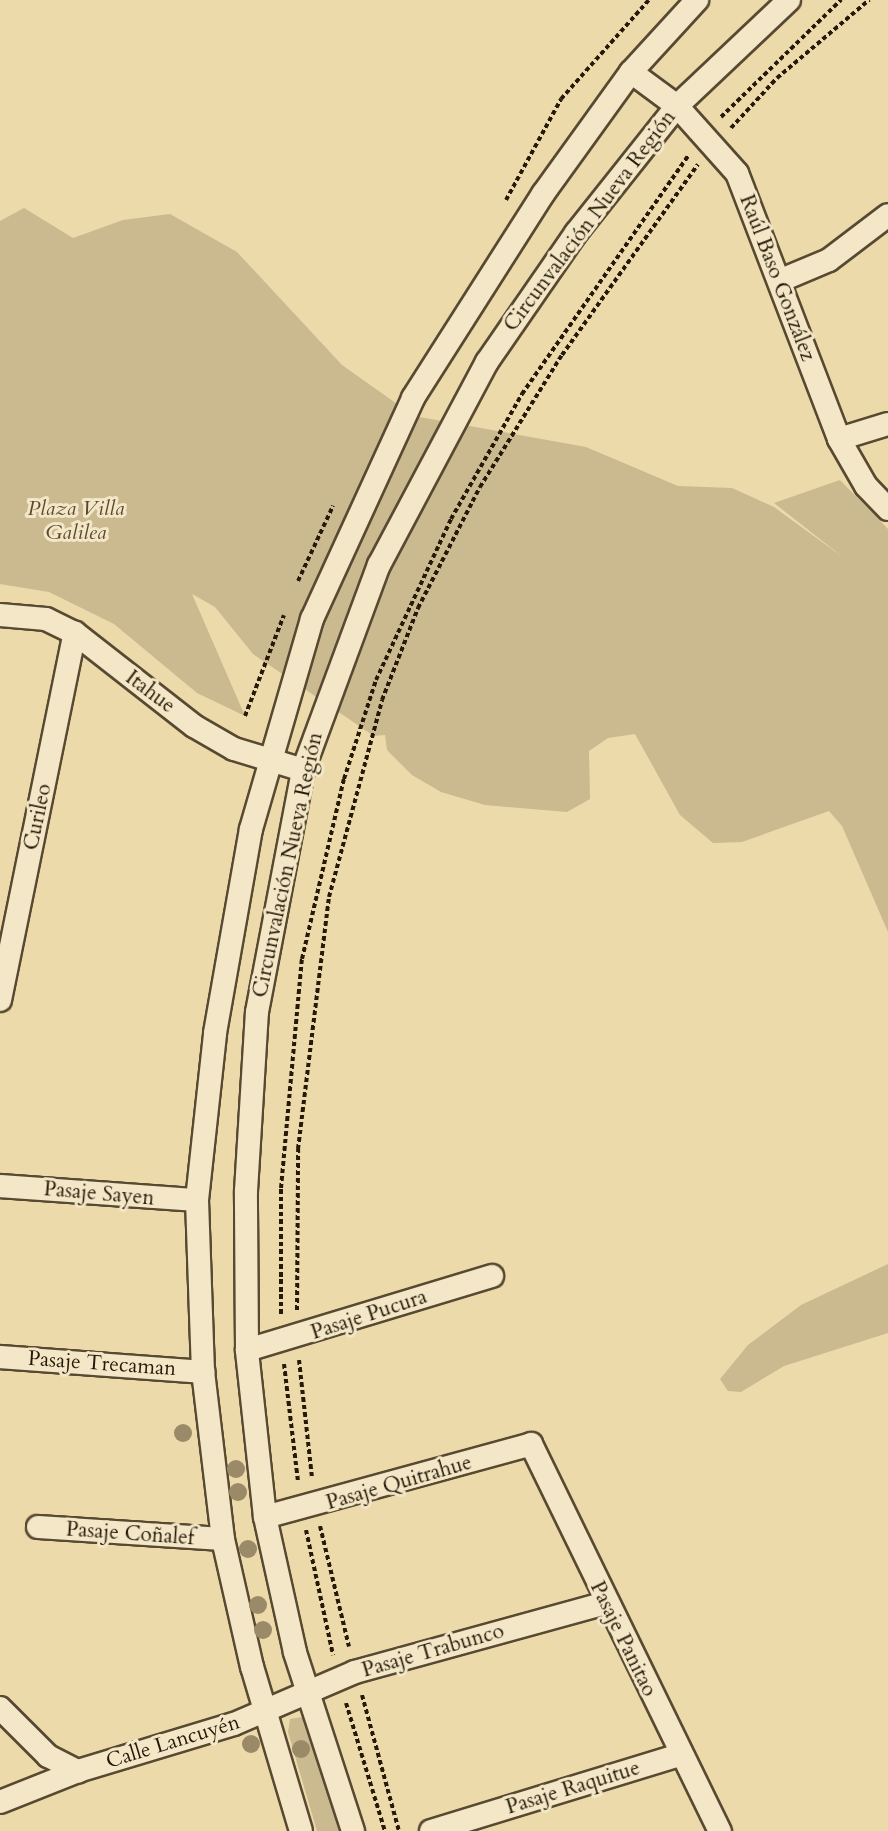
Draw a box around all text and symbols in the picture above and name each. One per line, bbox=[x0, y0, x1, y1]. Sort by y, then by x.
street label: Circunvalación Nueva Región bbox=[499, 105, 681, 337]
street label: Raúl Baso González bbox=[734, 191, 820, 365]
park label: Plaza Villa Galilea bbox=[27, 496, 125, 546]
street label: Itahue bbox=[120, 665, 180, 719]
street label: Circunvalación Nueva Región bbox=[248, 730, 328, 1000]
street label: Curileo bbox=[19, 781, 57, 853]
street label: Pasaje Sayen bbox=[43, 1177, 155, 1211]
street label: Pasaje Pucura bbox=[308, 1284, 430, 1346]
street label: Pasaje Trecaman bbox=[27, 1346, 177, 1382]
street label: Pasaje Quitrahue bbox=[323, 1450, 475, 1516]
street label: Pasaje Coñalef bbox=[65, 1517, 195, 1551]
street label: Pasaje Panitao bbox=[584, 1577, 662, 1701]
street label: Pasaje Trabunco bbox=[359, 1619, 507, 1683]
street label: Calle Lancuyén bbox=[103, 1710, 243, 1774]
street label: Pasaje Raquitue bbox=[503, 1756, 643, 1820]

